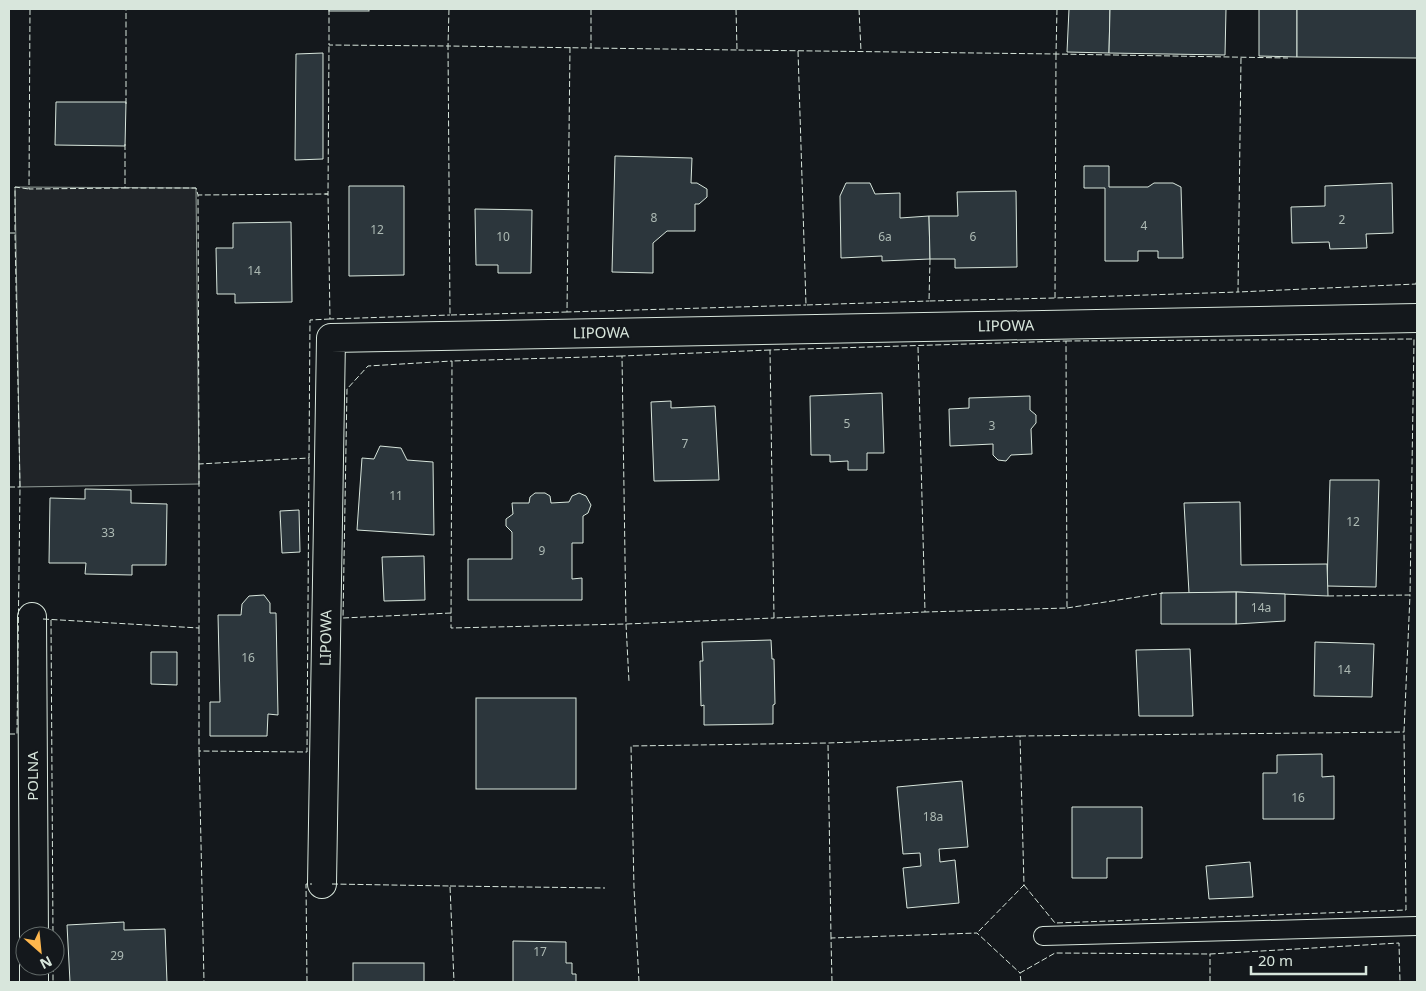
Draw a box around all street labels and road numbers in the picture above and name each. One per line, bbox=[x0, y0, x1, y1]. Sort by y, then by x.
street label: LIPOWA bbox=[978, 315, 1035, 335]
street label: LIPOWA bbox=[573, 322, 630, 342]
street label: LIPOWA bbox=[315, 609, 335, 666]
street label: POLNA bbox=[22, 751, 42, 801]

